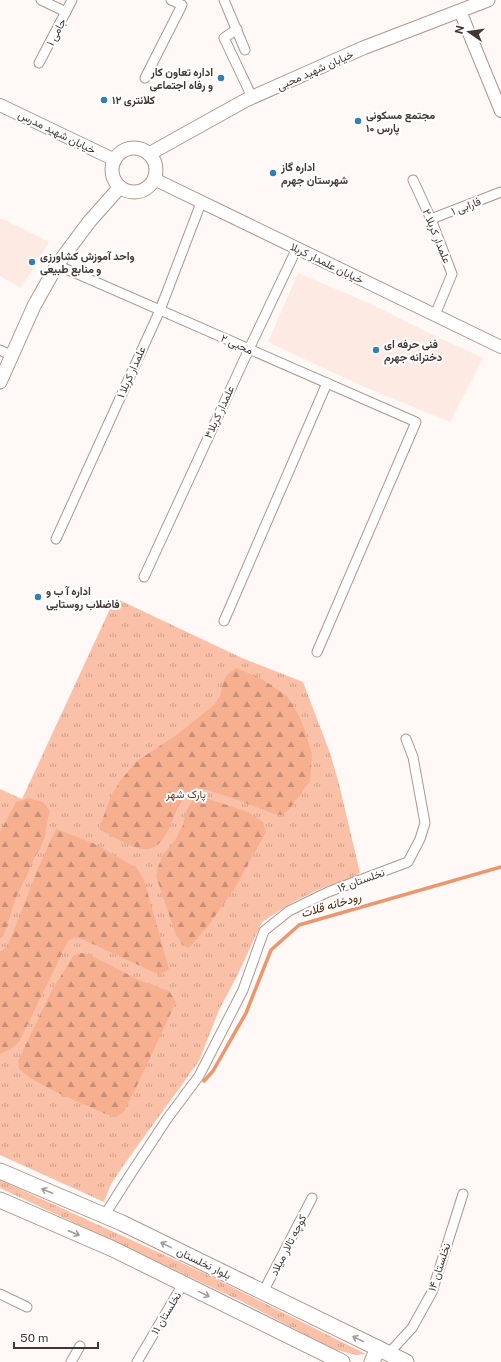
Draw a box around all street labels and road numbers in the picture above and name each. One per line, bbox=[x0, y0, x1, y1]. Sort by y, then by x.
street label: جامی ۱ bbox=[44, 16, 69, 48]
street label: خیابان شهید محبی bbox=[275, 48, 356, 93]
street label: خیابان شهید مدرس bbox=[16, 108, 98, 157]
street label: فارابی ۱ bbox=[450, 195, 483, 218]
street label: علمدار کربلا ۲ bbox=[420, 207, 453, 266]
street label: خیابان علمدار کربلا bbox=[288, 240, 365, 287]
street label: محبی ۲ bbox=[219, 332, 255, 357]
street label: علمدار کربلا ۱ bbox=[114, 344, 149, 400]
street label: علمدار کربلا۳ bbox=[202, 384, 237, 441]
street label: نخلستان ۱۶ bbox=[336, 866, 386, 894]
street label: کوچه تالار میلاد bbox=[268, 1213, 310, 1278]
street label: نخلستان ۱۴ bbox=[426, 1241, 452, 1293]
street label: بلوار نخلستان bbox=[175, 1245, 233, 1282]
street label: نخلستان ۱۱ bbox=[149, 1290, 183, 1336]

